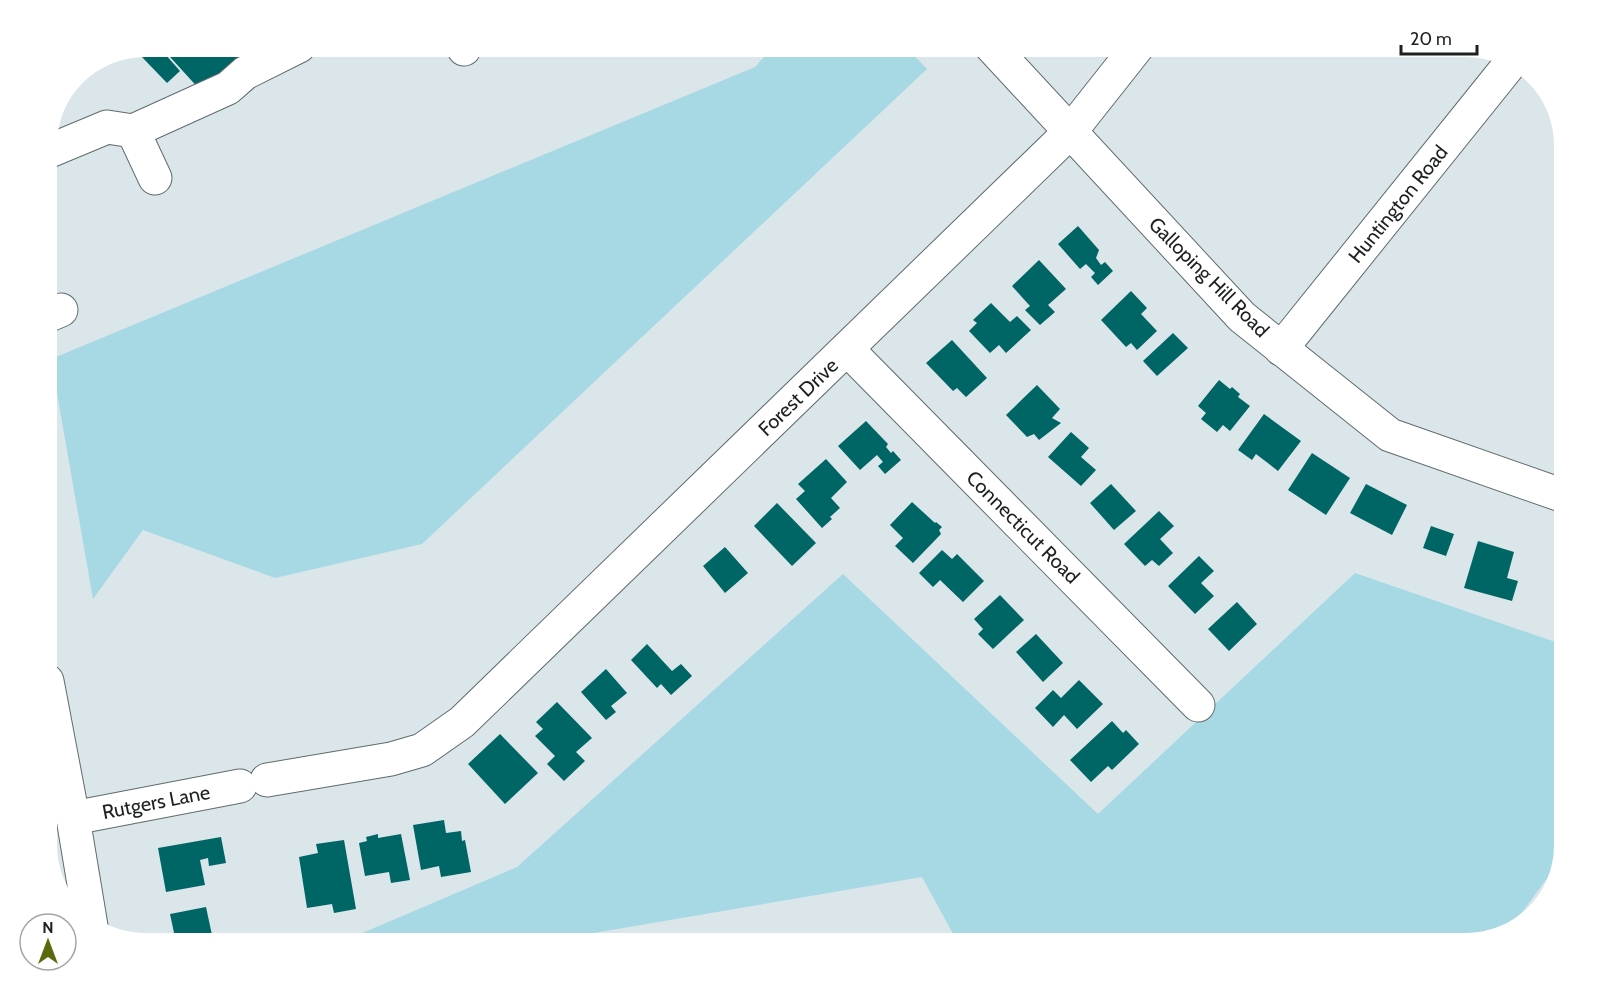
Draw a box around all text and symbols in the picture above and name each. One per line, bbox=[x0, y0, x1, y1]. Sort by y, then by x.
scale bar bbox=[1401, 18, 1478, 56]
text: 20 m bbox=[1410, 28, 1452, 50]
street label: Huntington Road bbox=[1343, 140, 1453, 268]
street label: Galloping Hill Road bbox=[1144, 212, 1274, 342]
street label: Forest Drive bbox=[753, 353, 843, 441]
street label: Connecticut Road bbox=[962, 466, 1084, 588]
street label: Rutgers Lane bbox=[100, 780, 212, 824]
north arrow bbox=[18, 912, 78, 972]
text: N bbox=[42, 918, 54, 937]

